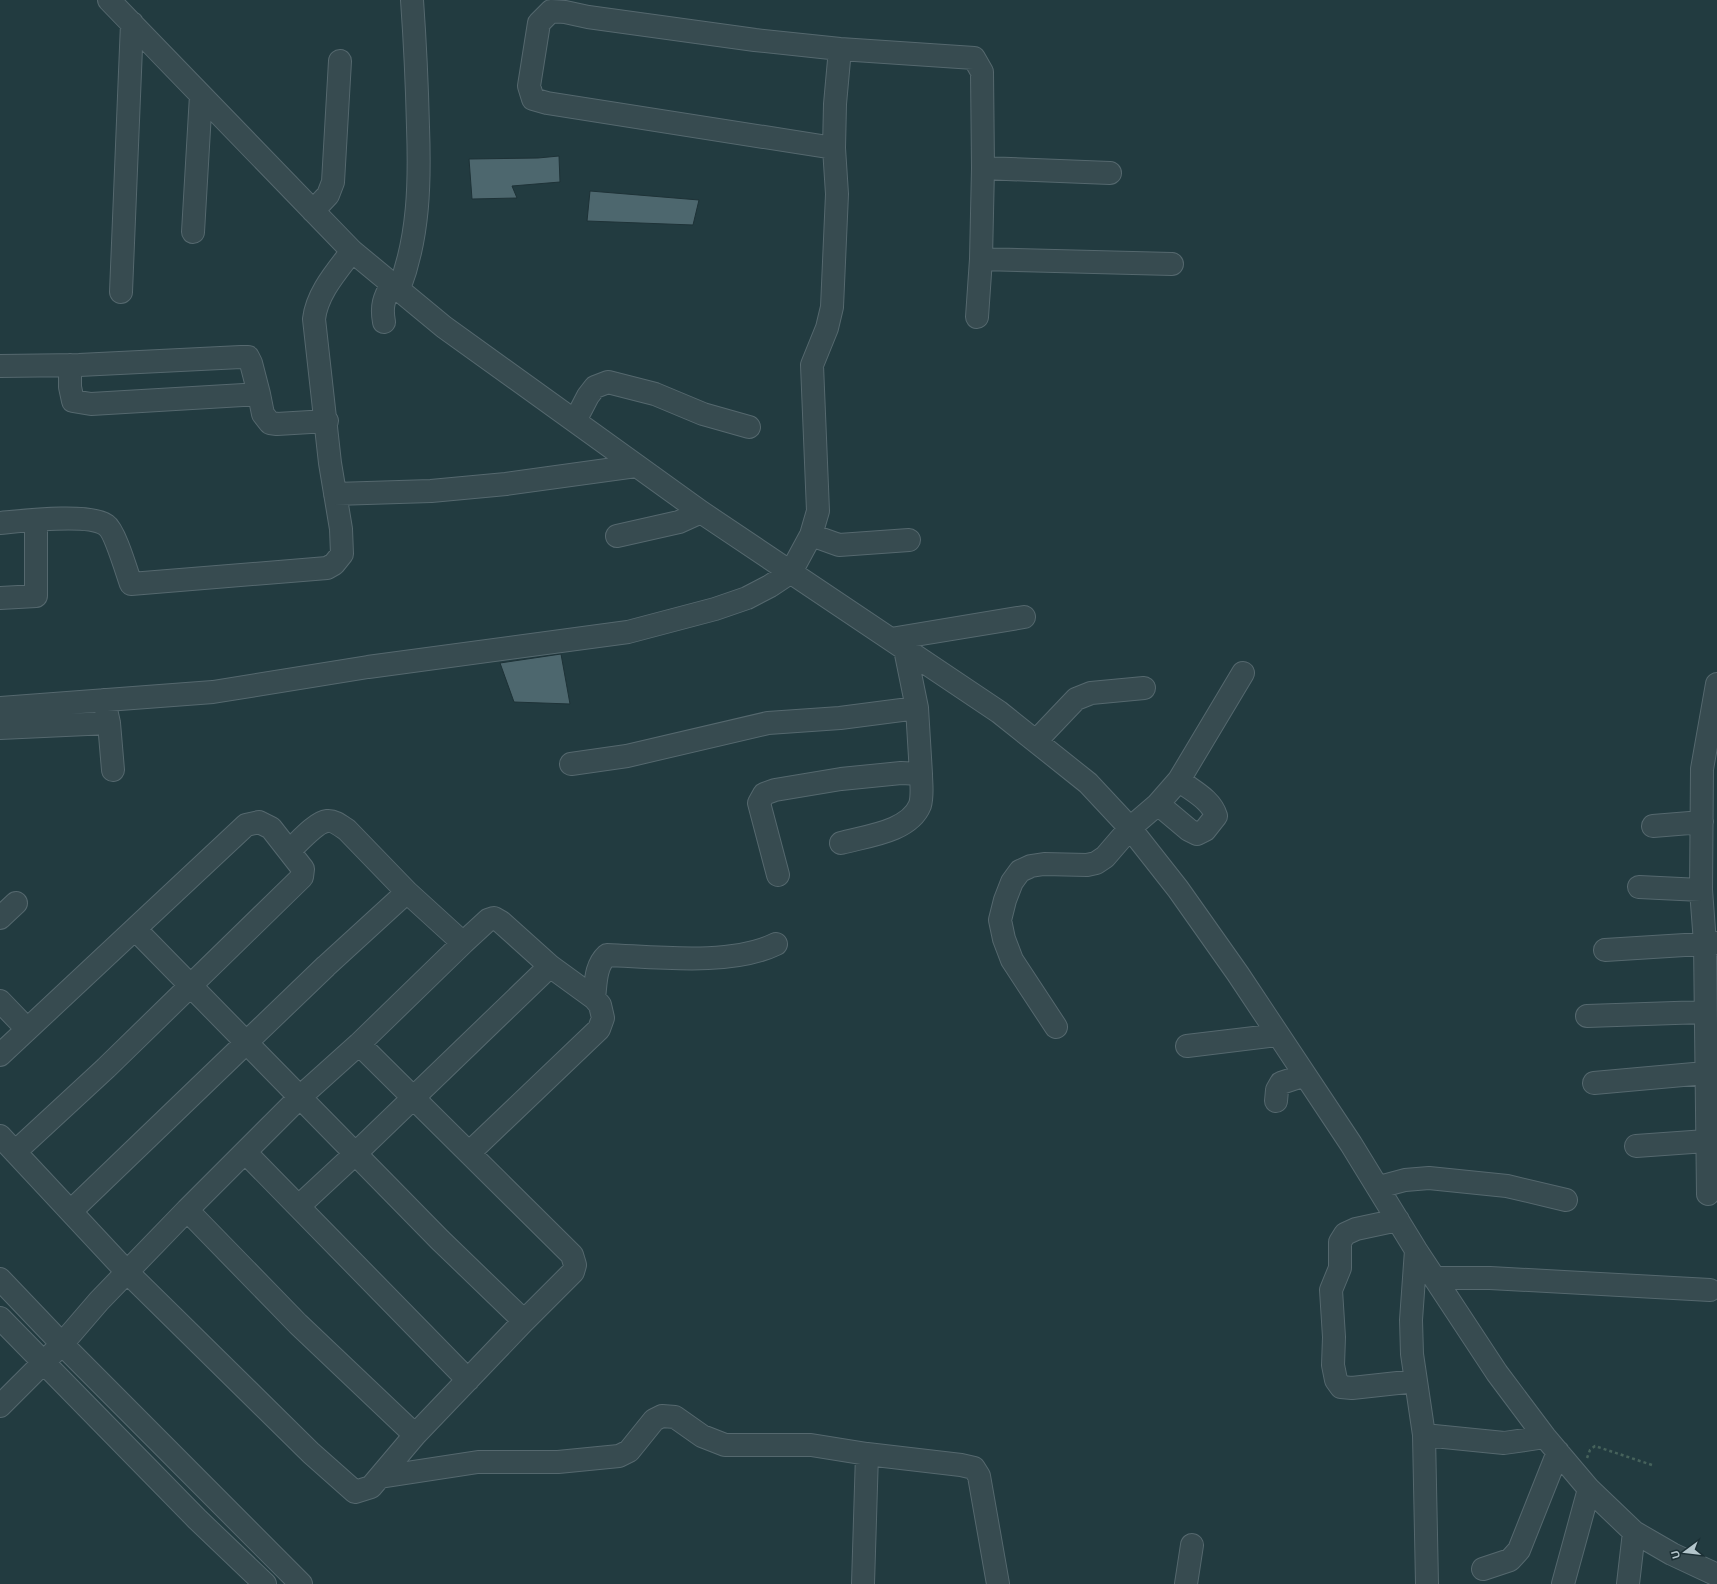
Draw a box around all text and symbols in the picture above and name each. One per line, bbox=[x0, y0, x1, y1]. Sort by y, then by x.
north arrow bbox=[1665, 1532, 1705, 1572]
text: U bbox=[1669, 1549, 1682, 1560]

